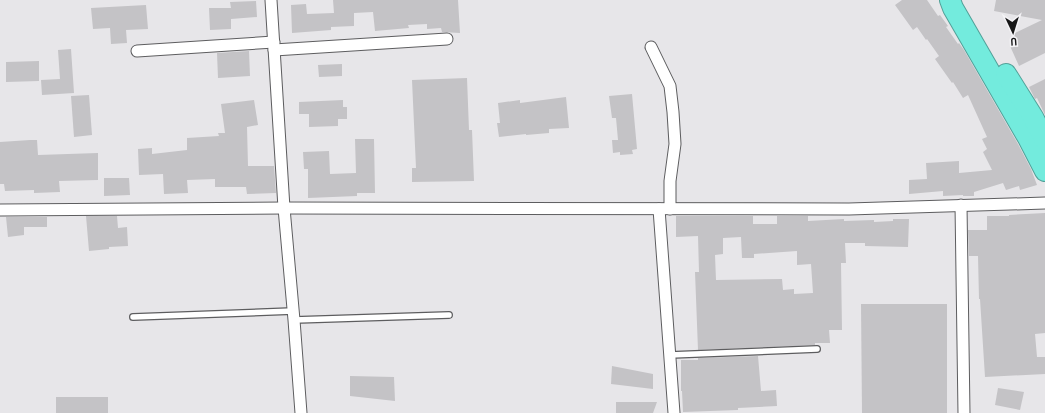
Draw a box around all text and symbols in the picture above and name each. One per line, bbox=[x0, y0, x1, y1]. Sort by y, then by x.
north arrow bbox=[993, 12, 1033, 52]
text: U bbox=[1010, 35, 1017, 49]

